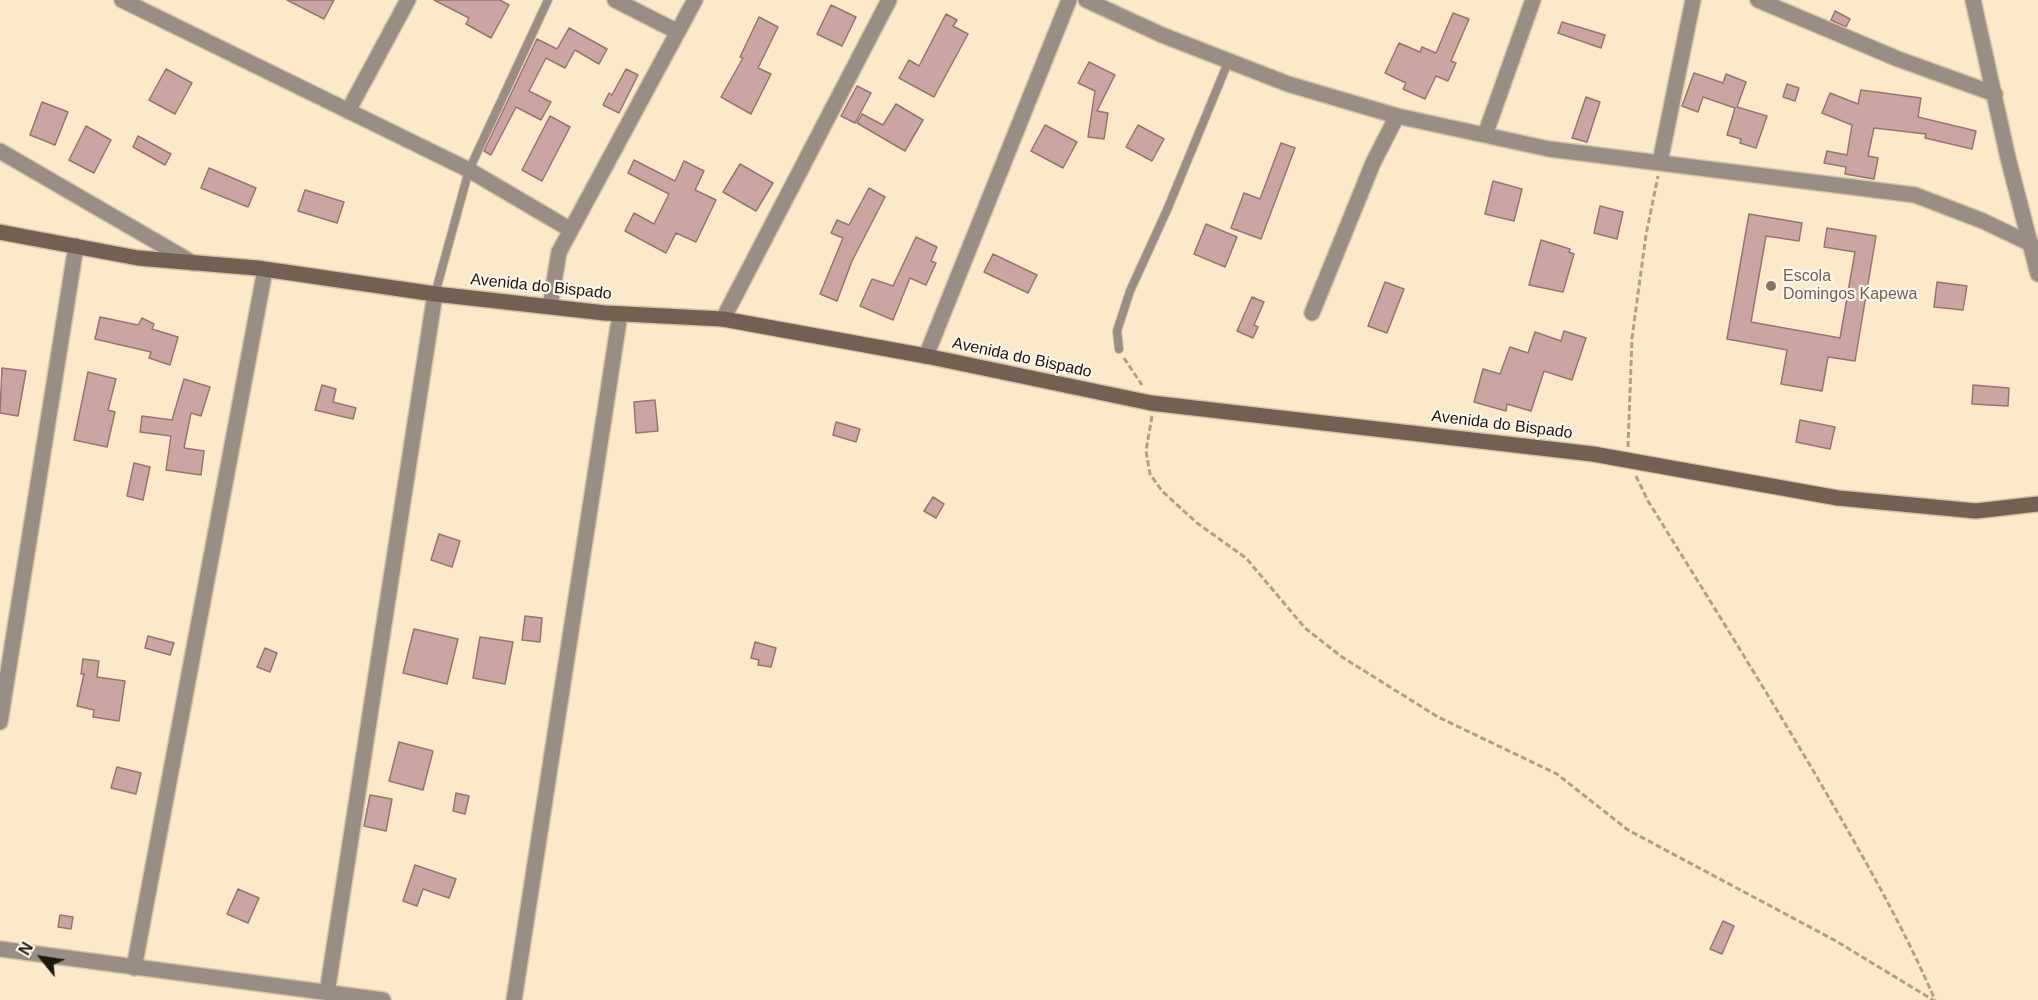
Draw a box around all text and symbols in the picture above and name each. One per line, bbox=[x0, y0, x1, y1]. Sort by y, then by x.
place label: Escola Domingos Kapewa bbox=[1783, 267, 1917, 305]
street label: Avenida do Bispado bbox=[469, 270, 613, 304]
marker: Escola Domingos Kapewa bbox=[1764, 279, 1778, 293]
street label: Avenida do Bispado bbox=[951, 334, 1093, 382]
street label: Avenida do Bispado bbox=[1430, 407, 1574, 443]
north arrow bbox=[12, 928, 72, 988]
text: N bbox=[16, 939, 36, 958]

